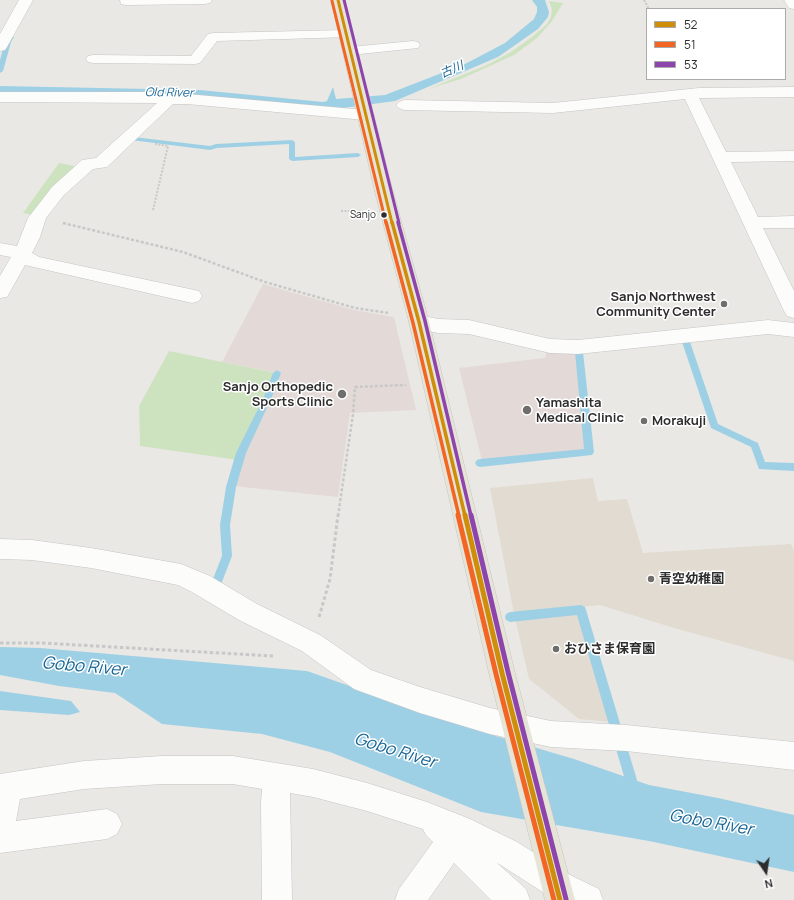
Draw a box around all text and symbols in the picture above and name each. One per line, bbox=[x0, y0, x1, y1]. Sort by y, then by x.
legend bbox=[646, 8, 786, 80]
text: 52 bbox=[684, 16, 697, 33]
text: 51 bbox=[684, 36, 696, 53]
text: 53 bbox=[684, 56, 698, 73]
water label: 古川 bbox=[438, 59, 466, 81]
water label: Old River bbox=[145, 85, 193, 101]
place label: Sanjo bbox=[350, 209, 376, 221]
marker: Sanjo bbox=[379, 210, 389, 220]
place label: Sanjo Northwest Community Center bbox=[596, 289, 716, 320]
marker: Sanjo Northwest Community Center bbox=[719, 299, 729, 309]
place label: Sanjo Orthopedic Sports Clinic bbox=[223, 379, 333, 410]
marker: Sanjo Orthopedic Sports Clinic bbox=[336, 388, 348, 400]
place label: Yamashita Medical Clinic bbox=[536, 395, 624, 426]
marker: Yamashita Medical Clinic bbox=[521, 404, 533, 416]
place label: Morakuji bbox=[652, 413, 706, 429]
marker: Morakuji bbox=[639, 416, 649, 426]
place label: 青空幼稚園 bbox=[659, 571, 724, 587]
marker: 青空幼稚園 bbox=[646, 574, 656, 584]
place label: おひさま保育園 bbox=[564, 641, 655, 657]
marker: おひさま保育園 bbox=[551, 644, 561, 654]
water label: Gobo River bbox=[41, 653, 127, 681]
water label: Gobo River bbox=[352, 729, 438, 773]
water label: Gobo River bbox=[668, 806, 754, 840]
north arrow bbox=[746, 852, 786, 892]
text: N bbox=[763, 876, 774, 892]

